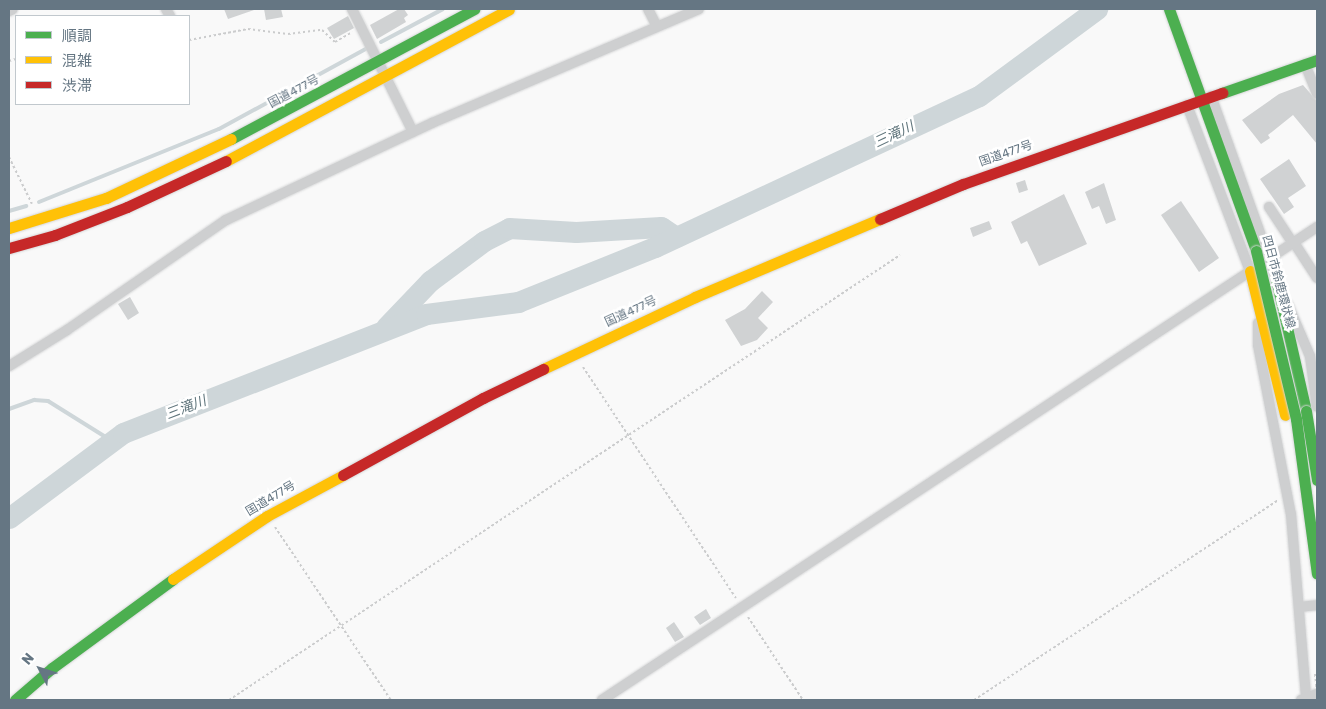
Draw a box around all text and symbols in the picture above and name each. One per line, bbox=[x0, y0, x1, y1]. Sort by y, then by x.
legend bbox=[15, 15, 190, 105]
text: 順調 bbox=[62, 27, 92, 45]
text: 混雑 bbox=[62, 52, 92, 70]
street label: 国道477号 bbox=[266, 73, 322, 111]
text: 渋滞 bbox=[62, 77, 92, 95]
water label: 三滝川 bbox=[871, 119, 917, 151]
street label: 国道477号 bbox=[977, 138, 1035, 170]
street label: 四日市鈴鹿環状線 bbox=[1259, 234, 1297, 330]
street label: 国道477号 bbox=[603, 294, 659, 330]
water label: 三滝川 bbox=[163, 393, 209, 423]
street label: 国道477号 bbox=[243, 479, 299, 519]
north arrow bbox=[15, 644, 65, 694]
text: N bbox=[18, 650, 38, 668]

